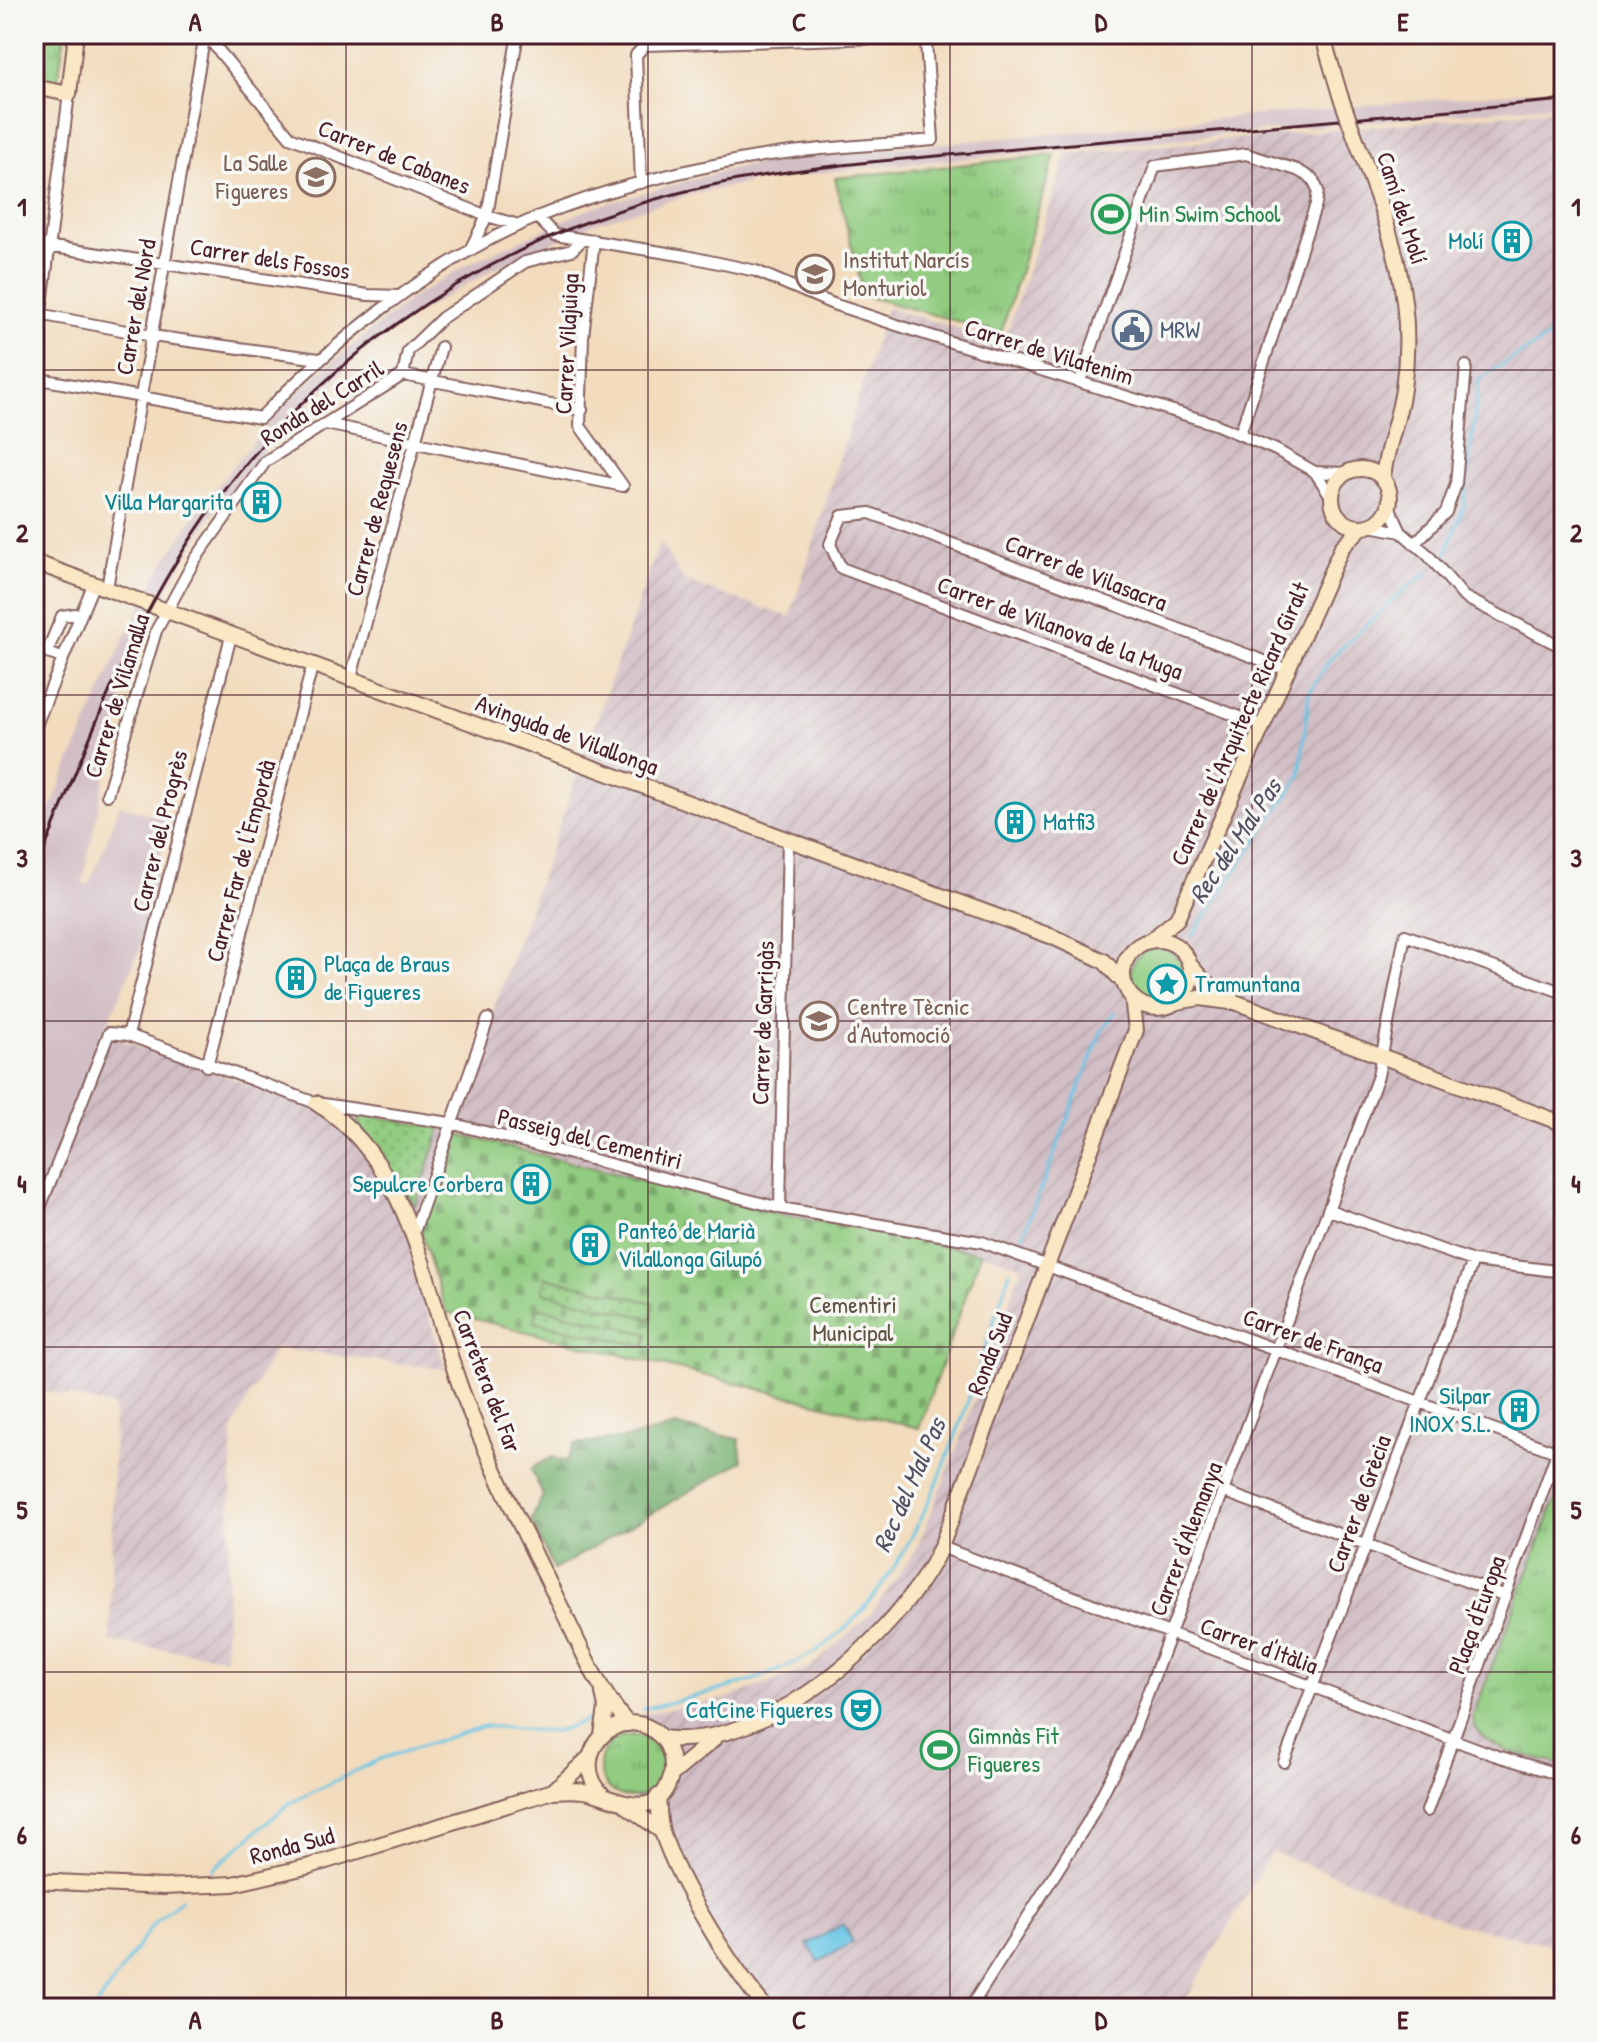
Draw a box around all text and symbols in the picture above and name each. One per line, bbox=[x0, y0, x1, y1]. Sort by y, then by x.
text: A bbox=[189, 4, 202, 39]
text: B bbox=[490, 4, 504, 39]
text: C bbox=[792, 4, 806, 39]
text: D bbox=[1095, 4, 1108, 39]
text: E bbox=[1397, 4, 1409, 39]
street label: Carrer de Cabanes bbox=[314, 111, 475, 201]
place label: La Salle Figueres bbox=[215, 146, 288, 206]
street label: Camí del Molí bbox=[1370, 147, 1436, 268]
school or university icon: La Salle Figueres bbox=[295, 156, 337, 198]
text: 1 bbox=[17, 189, 27, 224]
text: 1 bbox=[1571, 189, 1581, 224]
sports icon: Min Swim School bbox=[1090, 193, 1132, 235]
place label: Min Swim School bbox=[1139, 197, 1281, 229]
building icon: Molí bbox=[1491, 220, 1533, 262]
place label: Molí bbox=[1448, 224, 1484, 256]
street label: Carrer dels Fossos bbox=[188, 230, 352, 286]
street label: Carrer del Nord bbox=[107, 236, 163, 377]
place label: Institut Narcís Monturiol bbox=[843, 243, 969, 303]
school or university icon: Institut Narcís Monturiol bbox=[794, 253, 836, 295]
street label: Carrer Vilajuiga bbox=[546, 273, 586, 415]
public building icon: MRW bbox=[1111, 309, 1153, 351]
street label: Carrer de Vilatenim bbox=[961, 310, 1138, 392]
place label: MRW bbox=[1160, 313, 1200, 345]
street label: Ronda del Carril bbox=[254, 351, 390, 453]
street label: Carrer de Requesens bbox=[337, 418, 415, 600]
building icon: Villa Margarita bbox=[240, 481, 282, 523]
place label: Villa Margarita bbox=[104, 485, 233, 517]
text: 2 bbox=[16, 515, 29, 550]
text: 2 bbox=[1570, 515, 1583, 550]
street label: Carrer de Vilasacra bbox=[1001, 526, 1172, 618]
street label: Carrer de Vilanova de la Muga bbox=[933, 568, 1188, 686]
street label: Carrer de l'Arquitecte Ricard Giralt bbox=[1162, 576, 1316, 870]
street label: Carrer de Vilamalla bbox=[76, 610, 156, 782]
street label: Avinguda de Vilallonga bbox=[472, 686, 663, 782]
street label: Carrer del Progrès bbox=[124, 747, 195, 915]
street label: Carrer Far de l'Empordà bbox=[198, 756, 282, 965]
water label: Rec del Mal Pas bbox=[1180, 770, 1290, 910]
building icon: Matfi3 bbox=[994, 801, 1036, 843]
place label: Matfi3 bbox=[1043, 805, 1095, 837]
text: 3 bbox=[16, 840, 28, 875]
text: 3 bbox=[1570, 840, 1582, 875]
street label: Carrer de Garrigàs bbox=[743, 941, 781, 1105]
place label: Plaça de Braus de Figueres bbox=[324, 947, 450, 1007]
building icon: Plaça de Braus de Figueres bbox=[275, 957, 317, 999]
place icon: Tramuntana bbox=[1146, 963, 1188, 1005]
place label: Tramuntana bbox=[1195, 967, 1300, 999]
place label: Centre Tècnic d'Automoció bbox=[847, 990, 969, 1050]
school or university icon: Centre Tècnic d'Automoció bbox=[798, 1000, 840, 1042]
street label: Passeig del Cementiri bbox=[495, 1100, 686, 1176]
building icon: Sepulcre Corbera bbox=[510, 1163, 552, 1205]
text: 4 bbox=[17, 1166, 27, 1201]
text: 4 bbox=[1571, 1166, 1581, 1201]
place label: Sepulcre Corbera bbox=[352, 1167, 503, 1199]
place label: Panteó de Marià Vilallonga Gilupó bbox=[618, 1214, 762, 1274]
building icon: Panteó de Marià Vilallonga Gilupó bbox=[569, 1224, 611, 1266]
park label: Cementiri Municipal bbox=[809, 1288, 897, 1348]
street label: Carrer de França bbox=[1239, 1300, 1388, 1380]
street label: Carretera del Far bbox=[446, 1304, 530, 1457]
street label: Ronda Sud bbox=[959, 1308, 1019, 1399]
place label: Silpar INOX S.L. bbox=[1409, 1379, 1491, 1439]
building icon: Silpar INOX S.L. bbox=[1498, 1389, 1540, 1431]
water label: Rec del Mal Pas bbox=[863, 1411, 954, 1557]
street label: Carrer de Grècia bbox=[1318, 1430, 1398, 1577]
street label: Carrer d'Alemanya bbox=[1141, 1457, 1229, 1620]
text: 5 bbox=[17, 1492, 28, 1527]
text: 5 bbox=[1571, 1492, 1582, 1527]
street label: Plaça d'Europa bbox=[1440, 1551, 1512, 1678]
street label: Carrer d'Itàlia bbox=[1196, 1609, 1323, 1681]
theatre icon: CatCine Figueres bbox=[840, 1689, 882, 1731]
place label: CatCine Figueres bbox=[685, 1693, 833, 1725]
place label: Gimnàs Fit Figueres bbox=[967, 1719, 1060, 1779]
sports icon: Gimnàs Fit Figueres bbox=[919, 1729, 961, 1771]
text: 6 bbox=[17, 1817, 28, 1852]
text: 6 bbox=[1571, 1817, 1582, 1852]
street label: Ronda Sud bbox=[246, 1818, 337, 1872]
text: A bbox=[189, 2002, 202, 2037]
text: B bbox=[490, 2002, 504, 2037]
text: C bbox=[792, 2002, 806, 2037]
text: D bbox=[1095, 2002, 1108, 2037]
text: E bbox=[1397, 2002, 1409, 2037]

